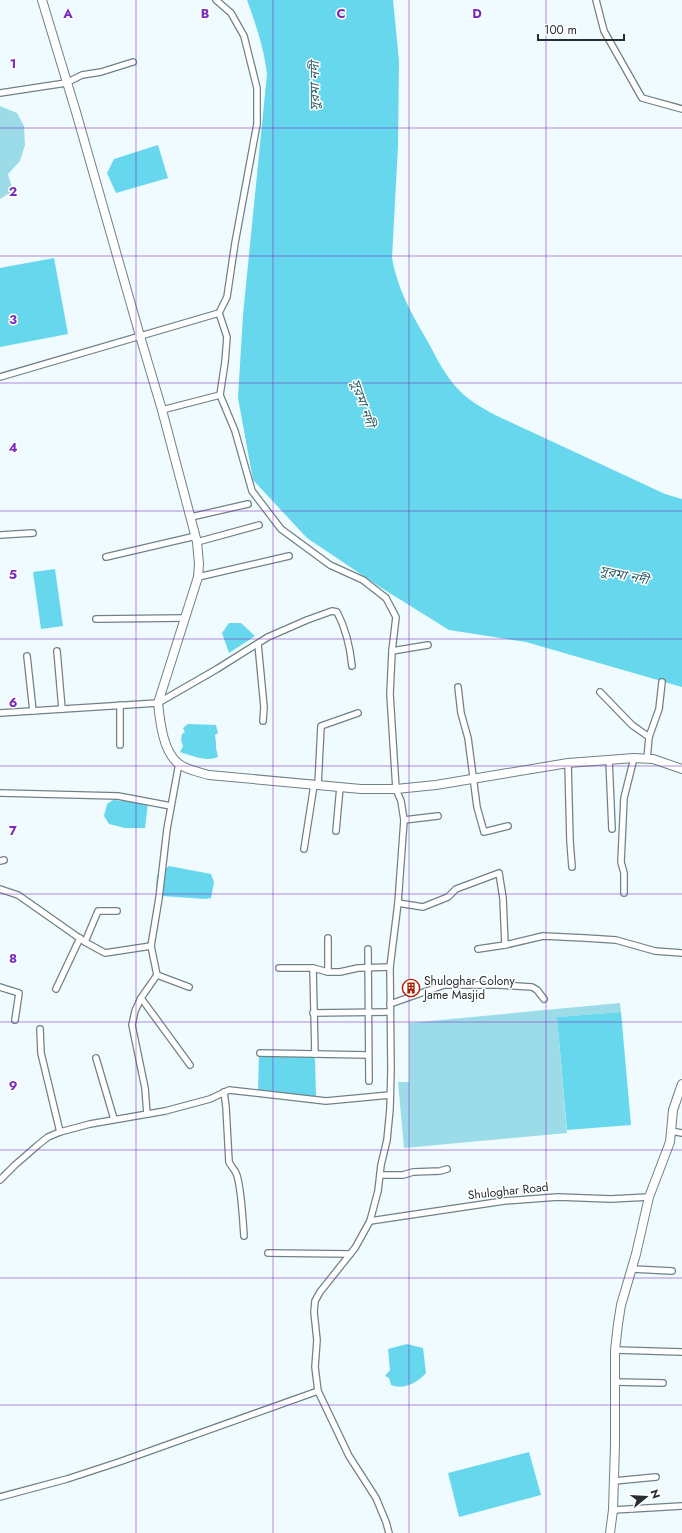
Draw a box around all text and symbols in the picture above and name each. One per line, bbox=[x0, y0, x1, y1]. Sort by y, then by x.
text: A bbox=[62, 4, 73, 23]
text: B bbox=[201, 4, 210, 23]
text: C bbox=[336, 4, 346, 23]
text: D bbox=[472, 4, 482, 23]
scale bar bbox=[538, 16, 624, 42]
text: 100 m bbox=[544, 21, 577, 39]
text: 1 bbox=[10, 54, 16, 73]
water label: সুরমা নদী bbox=[305, 59, 324, 111]
text: 2 bbox=[9, 182, 17, 201]
text: 3 bbox=[9, 310, 17, 329]
water label: সুরমা নদী bbox=[346, 376, 381, 432]
text: 4 bbox=[8, 438, 18, 457]
water label: সুরমা নদী bbox=[598, 561, 653, 590]
text: 5 bbox=[9, 565, 17, 584]
text: 6 bbox=[9, 693, 18, 712]
text: 7 bbox=[9, 821, 17, 840]
text: 8 bbox=[9, 949, 17, 968]
place label: Shuloghar Colony Jame Masjid bbox=[422, 972, 515, 1004]
building icon: Shuloghar Colony Jame Masjid bbox=[401, 978, 421, 998]
text: 9 bbox=[9, 1076, 18, 1095]
street label: Shuloghar Road bbox=[467, 1178, 549, 1204]
north arrow bbox=[626, 1477, 666, 1517]
text: N bbox=[647, 1487, 664, 1501]

